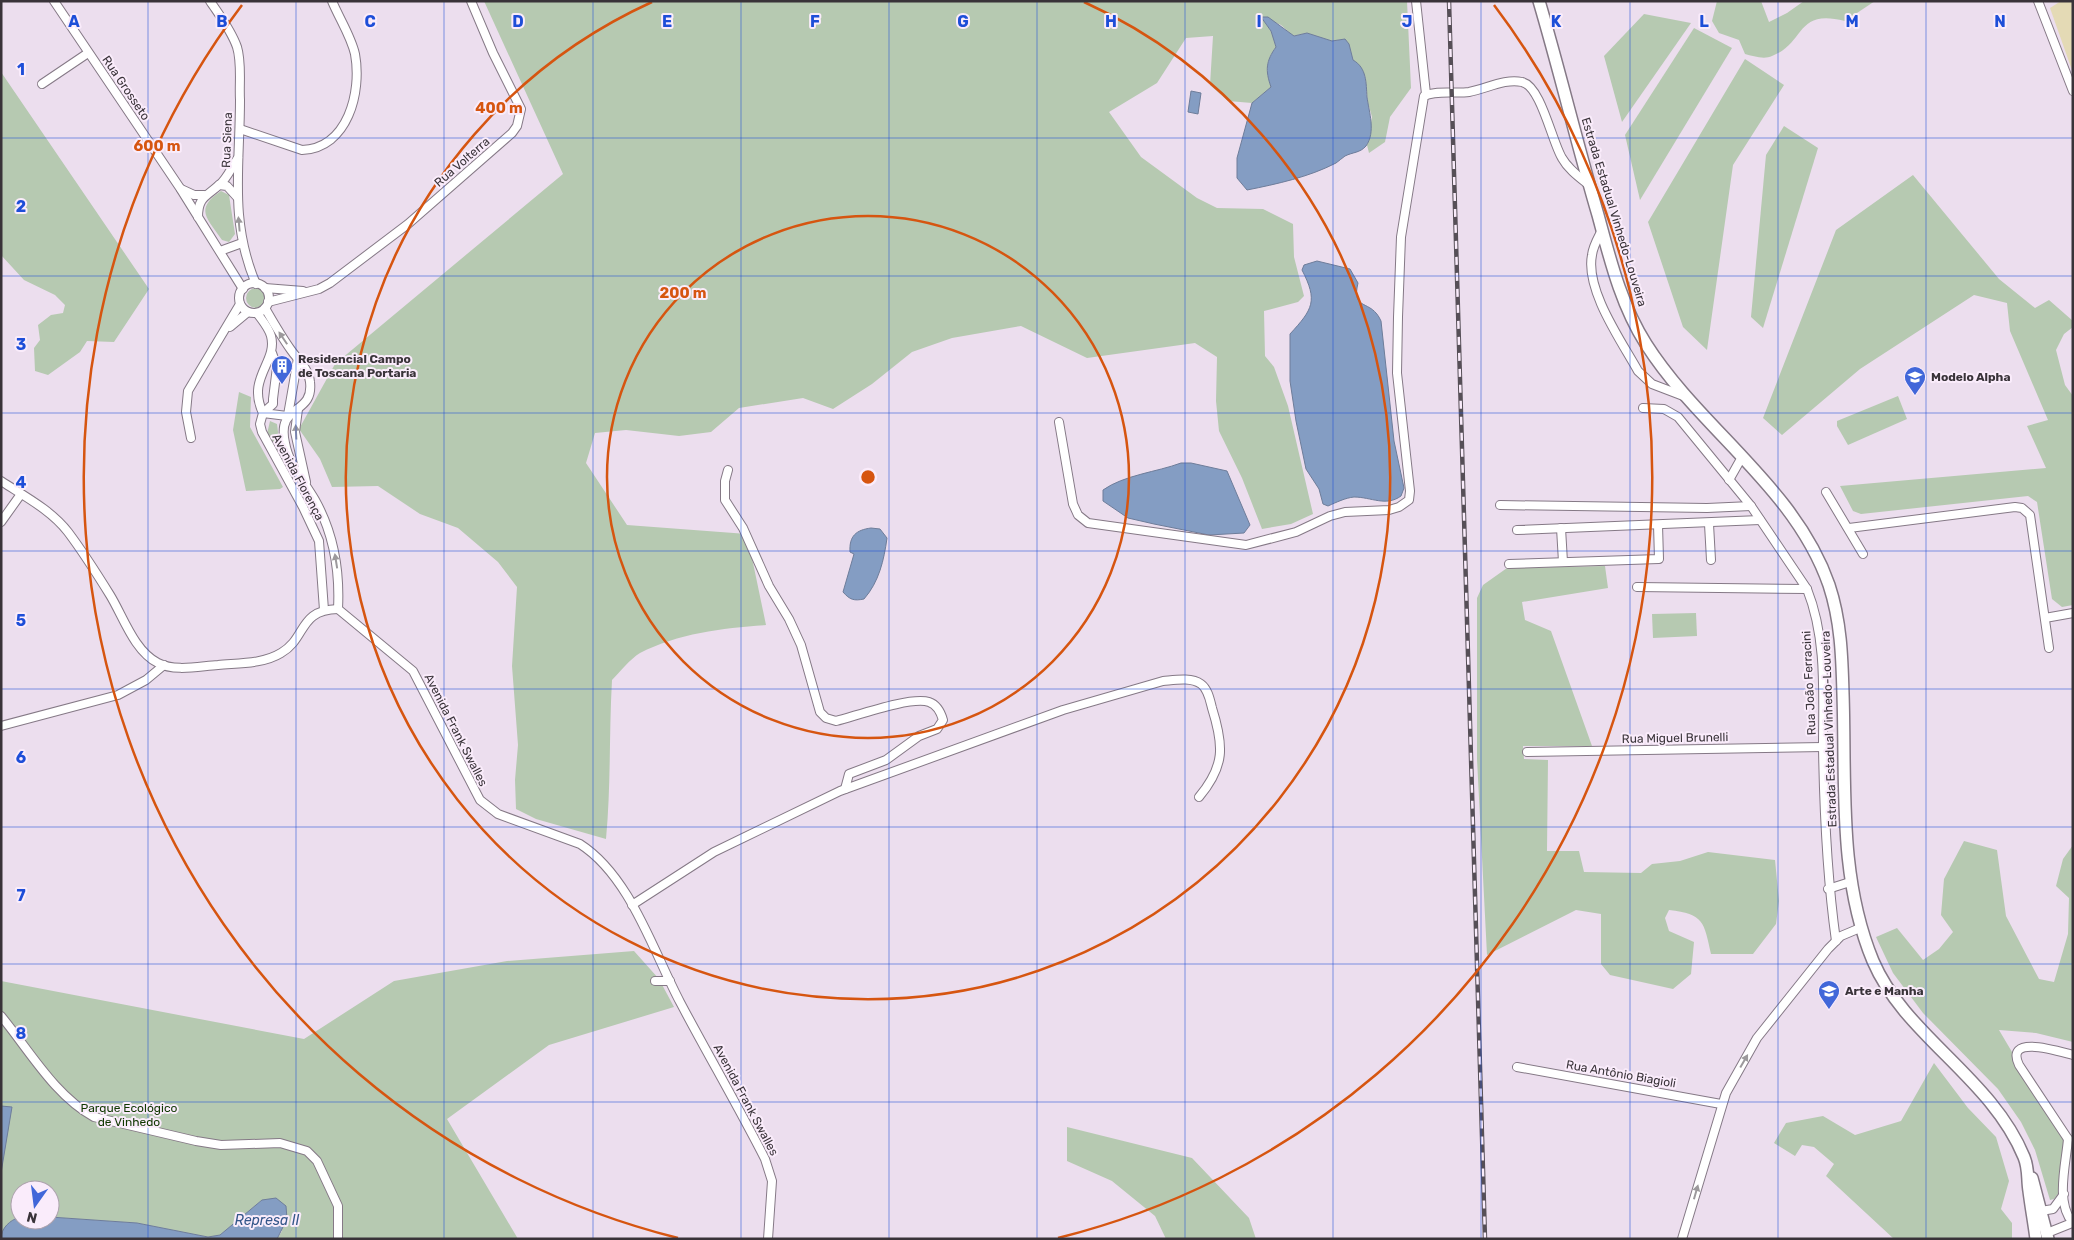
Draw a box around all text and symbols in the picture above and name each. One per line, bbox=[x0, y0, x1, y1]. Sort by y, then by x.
text: A bbox=[68, 12, 80, 31]
text: B bbox=[216, 12, 228, 31]
text: C bbox=[364, 12, 376, 31]
text: D bbox=[512, 12, 524, 31]
text: E bbox=[662, 12, 672, 31]
text: F bbox=[810, 12, 820, 31]
text: G bbox=[957, 12, 969, 31]
text: H bbox=[1105, 12, 1117, 31]
text: I bbox=[1256, 12, 1262, 31]
text: J bbox=[1402, 12, 1412, 31]
text: K bbox=[1551, 12, 1562, 31]
text: L bbox=[1699, 12, 1709, 31]
text: M bbox=[1845, 12, 1859, 31]
text: N bbox=[1994, 12, 2006, 31]
street label: Rua Grosseto bbox=[99, 53, 153, 123]
text: 1 bbox=[17, 60, 25, 79]
text: 400 m bbox=[475, 99, 523, 117]
street label: Rua Siena bbox=[219, 112, 235, 168]
street label: Estrada Estadual Vinhedo-Louveira bbox=[1579, 116, 1649, 308]
street label: Rua Volterra bbox=[432, 134, 492, 190]
text: 600 m bbox=[133, 137, 181, 155]
text: 2 bbox=[16, 197, 26, 216]
one-way arrow bbox=[235, 216, 243, 232]
text: 200 m bbox=[659, 284, 707, 302]
one-way arrow bbox=[278, 332, 288, 345]
text: 3 bbox=[16, 335, 26, 354]
place label: Residencial Campo de Toscana Portaria bbox=[298, 352, 416, 380]
building icon: Residencial Campo de Toscana Portaria bbox=[270, 354, 294, 385]
school or university icon: Modelo Alpha bbox=[1903, 365, 1927, 396]
place label: Modelo Alpha bbox=[1931, 370, 2010, 384]
one-way arrow bbox=[291, 424, 299, 440]
street label: Avenida Florença bbox=[269, 431, 327, 523]
centre of rings bbox=[859, 468, 877, 486]
text: 4 bbox=[16, 473, 27, 492]
one-way arrow bbox=[332, 553, 340, 569]
text: 5 bbox=[16, 611, 26, 630]
street label: Rua João Ferracini bbox=[1799, 630, 1819, 736]
street label: Estrada Estadual Vinhedo-Louveira bbox=[1819, 630, 1839, 828]
street label: Avenida Frank Swalles bbox=[422, 672, 490, 788]
street label: Rua Miguel Brunelli bbox=[1622, 730, 1728, 746]
text: 6 bbox=[16, 748, 26, 767]
text: 7 bbox=[16, 886, 26, 905]
school or university icon: Arte e Manha bbox=[1817, 979, 1841, 1010]
place label: Arte e Manha bbox=[1845, 984, 1924, 998]
text: 8 bbox=[16, 1024, 27, 1043]
street label: Avenida Frank Swalles bbox=[711, 1042, 781, 1158]
one-way arrow bbox=[1740, 1054, 1748, 1069]
street label: Rua Antônio Biagioli bbox=[1565, 1057, 1677, 1091]
park label: Parque Ecológico de Vinhedo bbox=[81, 1101, 178, 1129]
north arrow bbox=[10, 1180, 60, 1230]
one-way arrow bbox=[1692, 1184, 1700, 1199]
text: N bbox=[25, 1208, 39, 1227]
water label: Represa II bbox=[235, 1212, 300, 1229]

